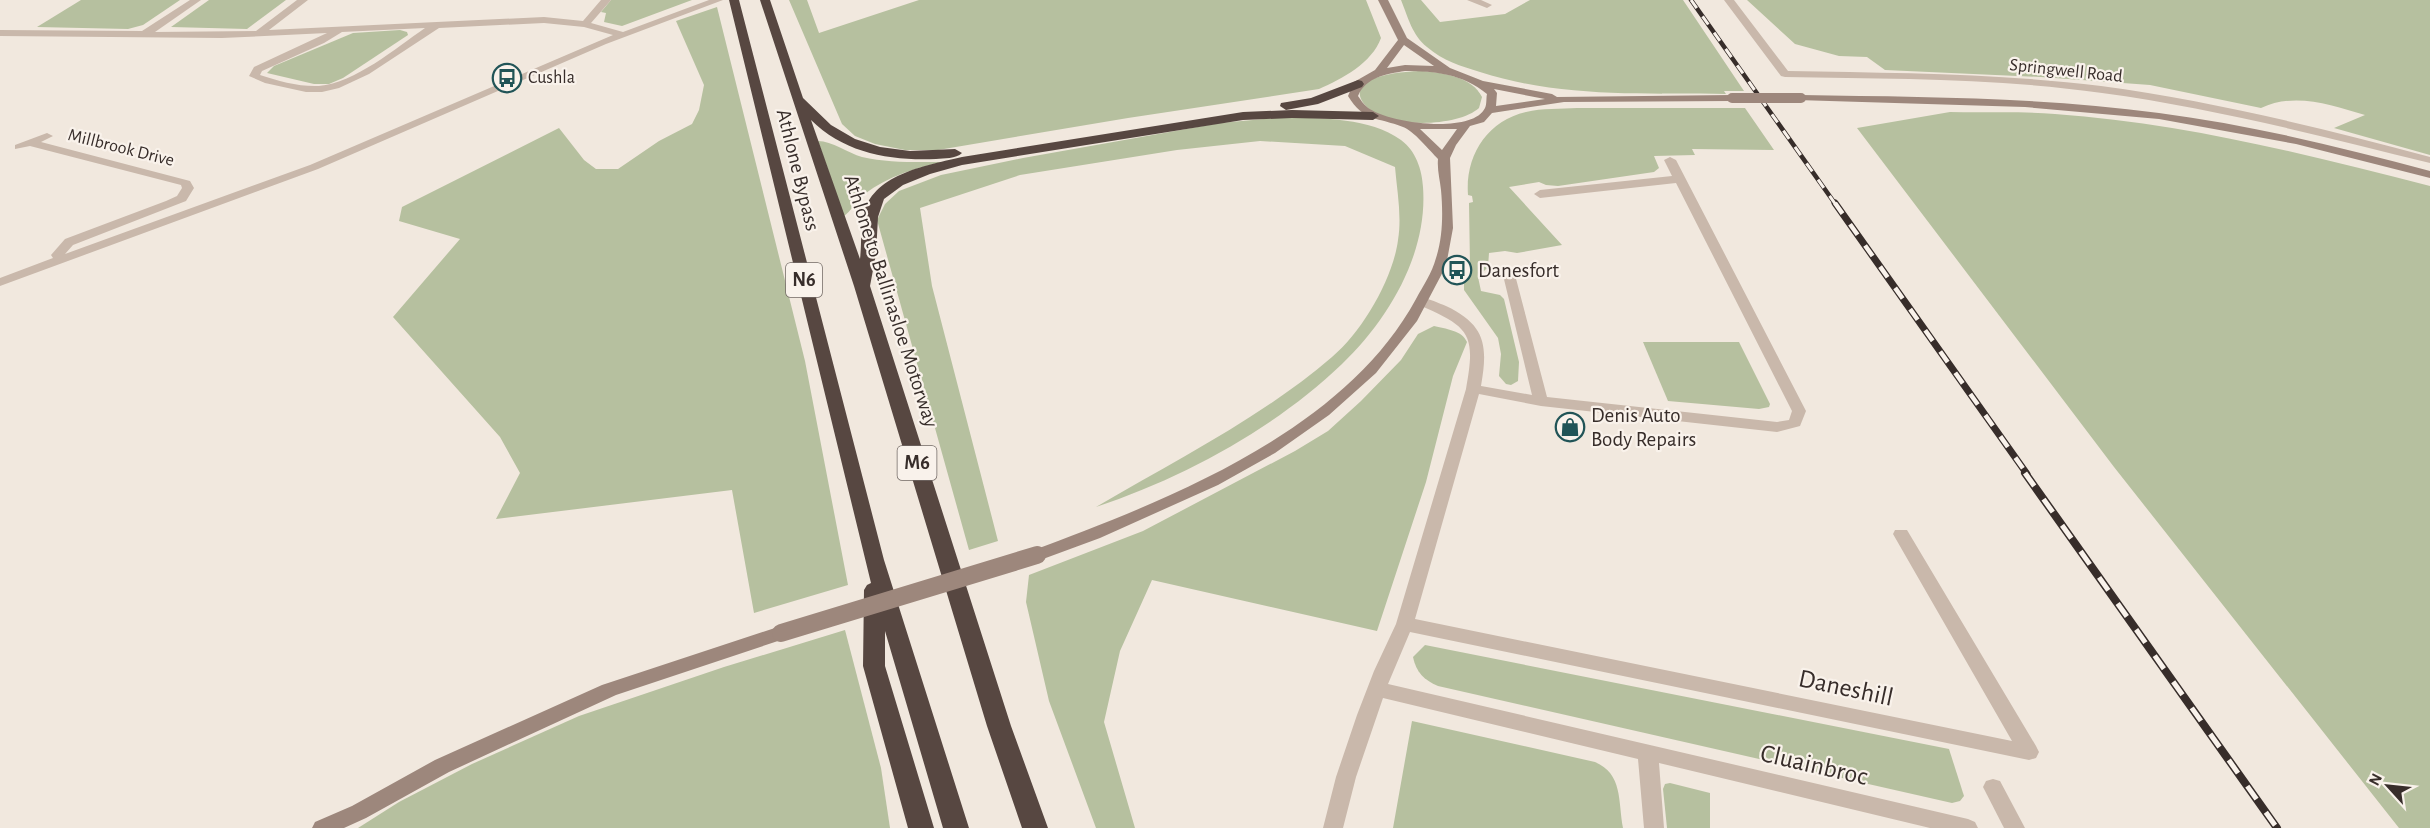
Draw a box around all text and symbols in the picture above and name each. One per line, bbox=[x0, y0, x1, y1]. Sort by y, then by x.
street label: Springwell Road bbox=[2009, 56, 2123, 86]
bus stop icon: Cushla bbox=[491, 62, 523, 94]
place label: Cushla bbox=[528, 69, 575, 87]
street label: Athlone Bypass bbox=[773, 107, 823, 233]
street label: Millbrook Drive bbox=[66, 126, 176, 170]
street label: Athlone to Ballinasloe Motorway bbox=[840, 172, 942, 430]
bus stop icon: Danesfort bbox=[1441, 254, 1473, 286]
place label: Danesfort bbox=[1478, 260, 1559, 281]
road number: N6 bbox=[786, 263, 822, 297]
place label: Denis Auto Body Repairs bbox=[1591, 405, 1696, 450]
shop icon: Denis Auto Body Repairs bbox=[1554, 411, 1586, 443]
road number: M6 bbox=[898, 446, 936, 480]
street label: Daneshill bbox=[1796, 665, 1896, 711]
street label: Cluainbroc bbox=[1758, 740, 1870, 790]
north arrow bbox=[2358, 756, 2418, 816]
text: N bbox=[2366, 771, 2385, 788]

